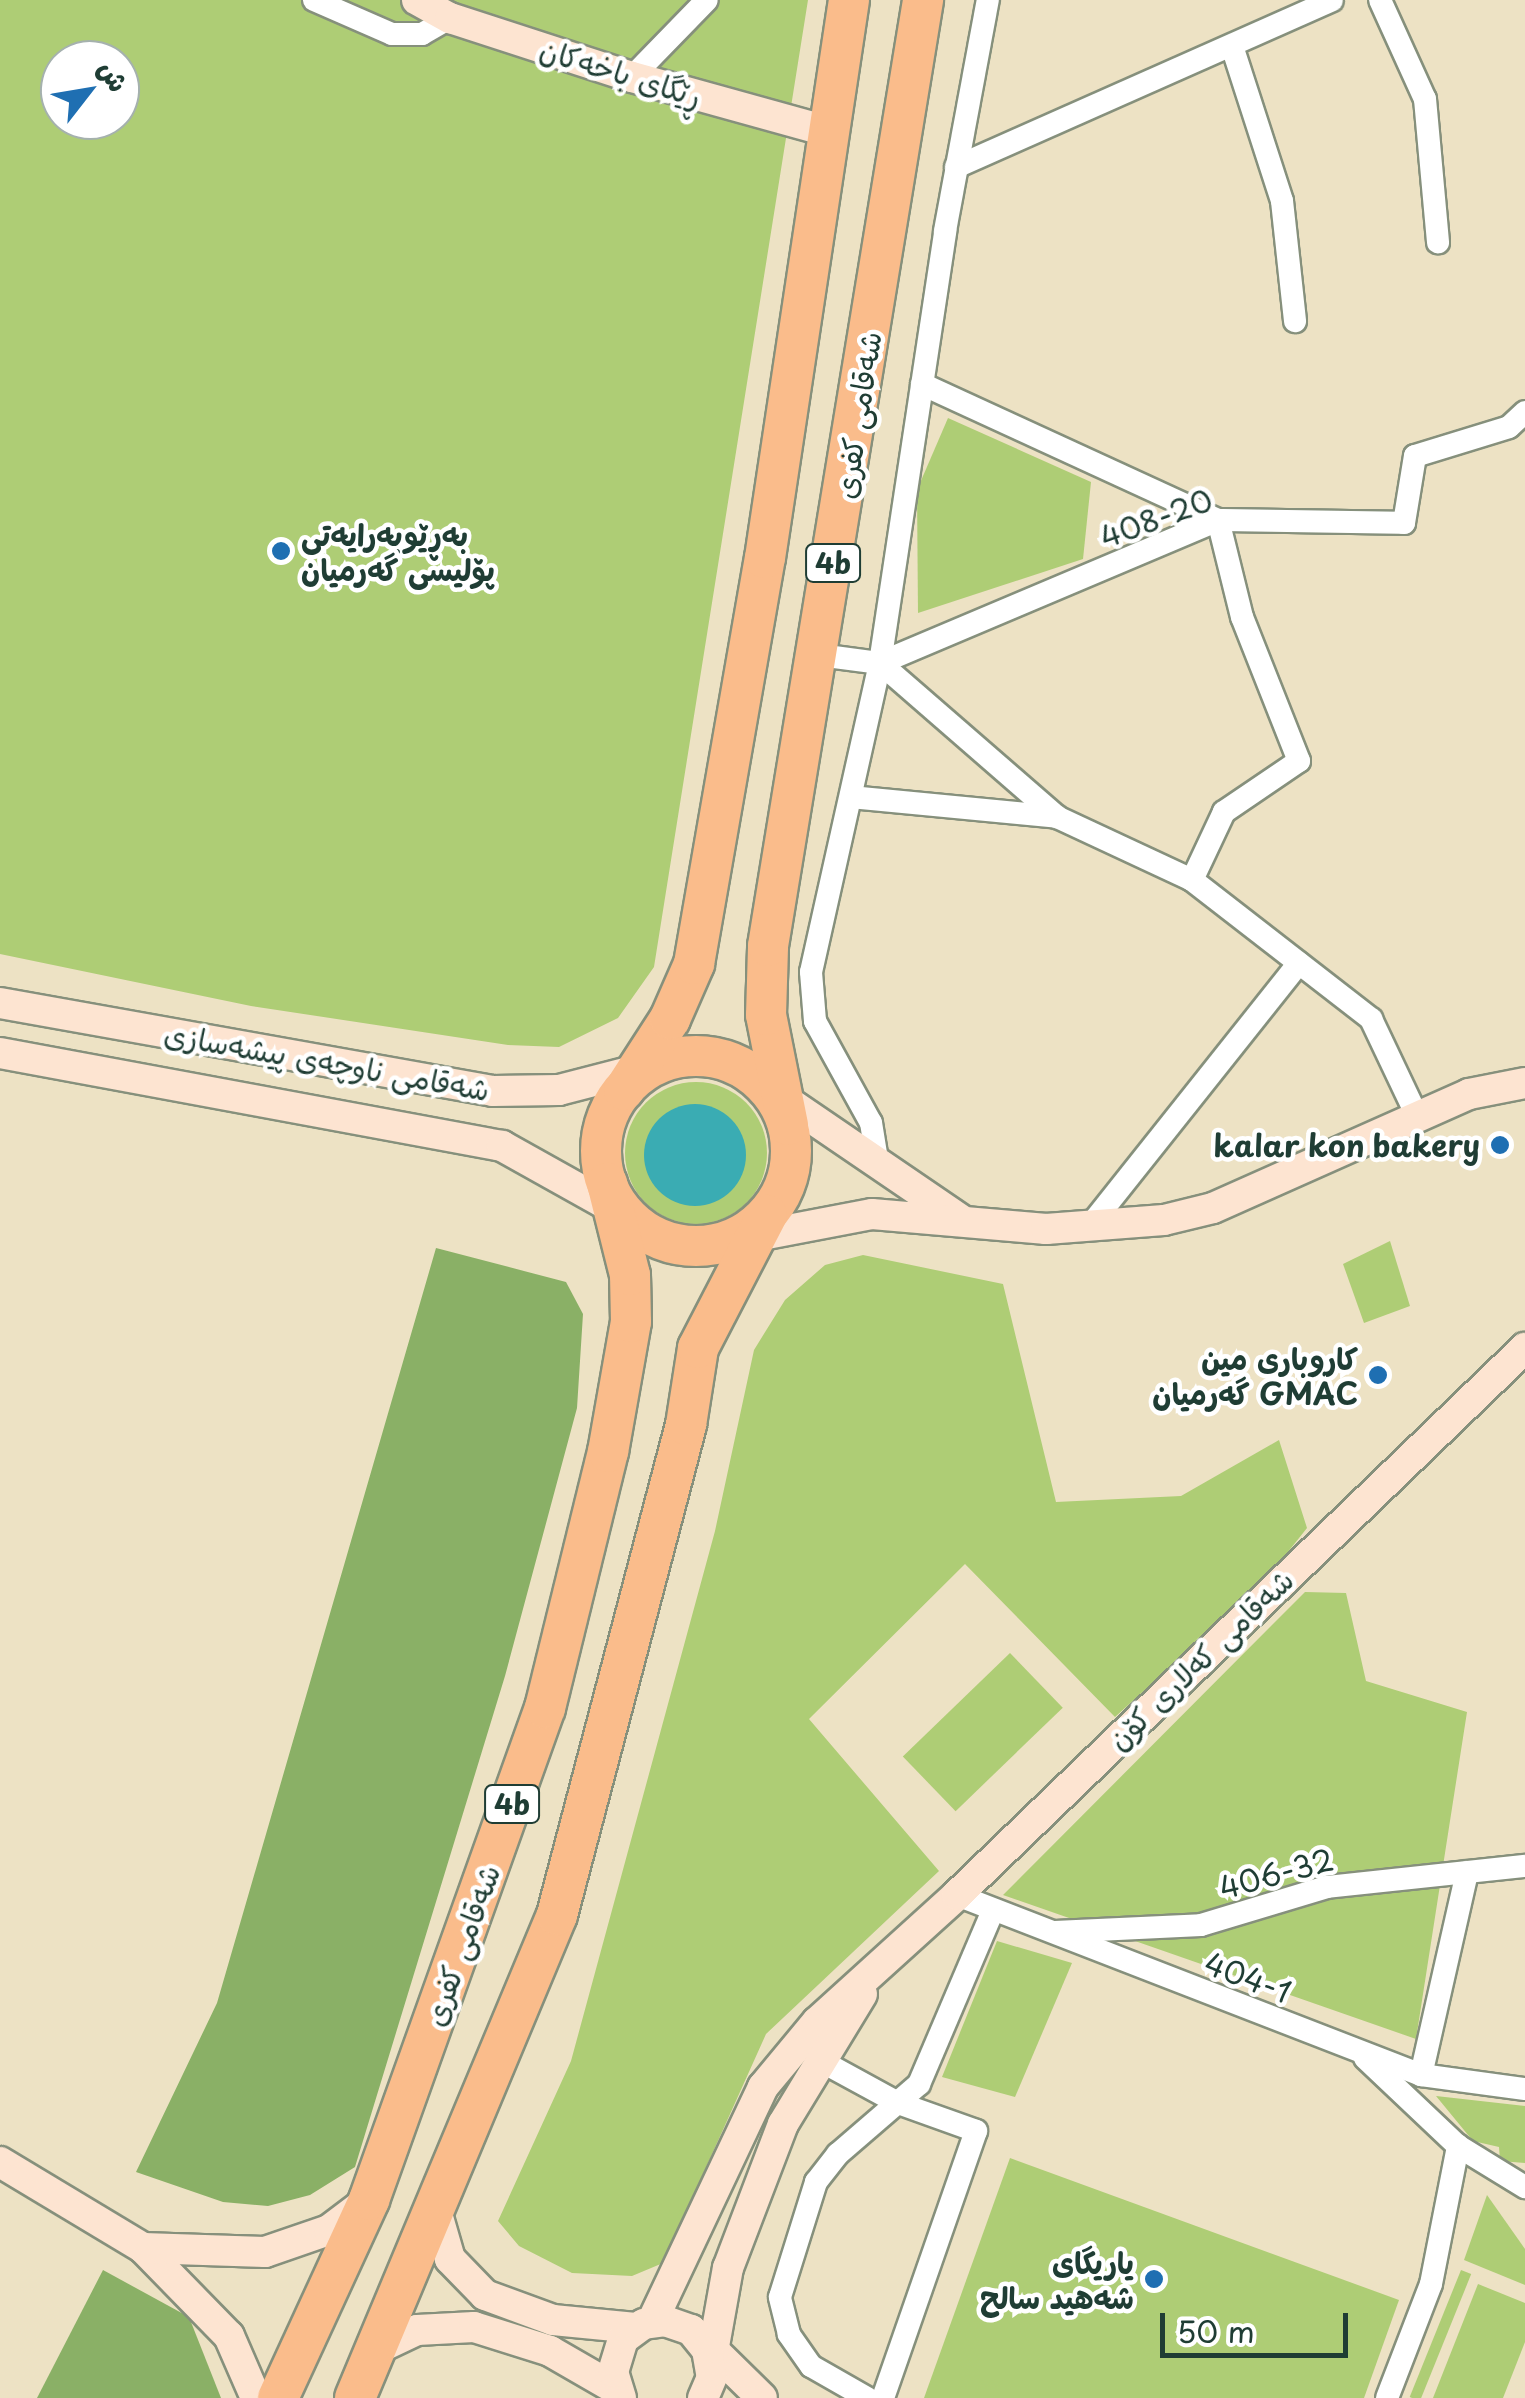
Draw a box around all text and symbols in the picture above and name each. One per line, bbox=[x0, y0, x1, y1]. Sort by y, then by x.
street label: ڕێگای باخەکان bbox=[536, 30, 706, 114]
north arrow bbox=[40, 40, 140, 140]
text: ش bbox=[88, 51, 141, 100]
street label: شەقامی کفری bbox=[826, 329, 888, 501]
street label: 408-20 bbox=[1095, 481, 1217, 555]
place label: بەڕێوبەرایەتی پۆلیسی گەرمیان bbox=[301, 516, 495, 586]
marker: بەڕێوبەرایەتی پۆلیسی گەرمیان bbox=[270, 540, 292, 562]
road number: 4b bbox=[803, 540, 863, 586]
street label: شەقامی ناوچەی پیشەسازی bbox=[162, 1015, 492, 1107]
place label: kalar kon bakery bbox=[1212, 1127, 1480, 1163]
marker: kalar kon bakery bbox=[1489, 1134, 1511, 1156]
place label: کاروباری مین گەرمیان GMAC bbox=[1152, 1340, 1358, 1410]
marker: کاروباری مین گەرمیان GMAC bbox=[1367, 1364, 1389, 1386]
street label: شەقامی کەلاری کۆن bbox=[1100, 1561, 1300, 1757]
road number: 4b bbox=[482, 1781, 542, 1827]
street label: 406-32 bbox=[1215, 1841, 1337, 1905]
street label: شەقامی کفری bbox=[415, 1859, 507, 2031]
street label: 404-1 bbox=[1200, 1944, 1296, 2010]
place label: یاریگای شەهید سالح bbox=[980, 2244, 1134, 2314]
marker: یاریگای شەهید سالح bbox=[1143, 2268, 1165, 2290]
scale bar bbox=[1165, 2293, 1352, 2355]
text: 50 m bbox=[1177, 2308, 1255, 2353]

